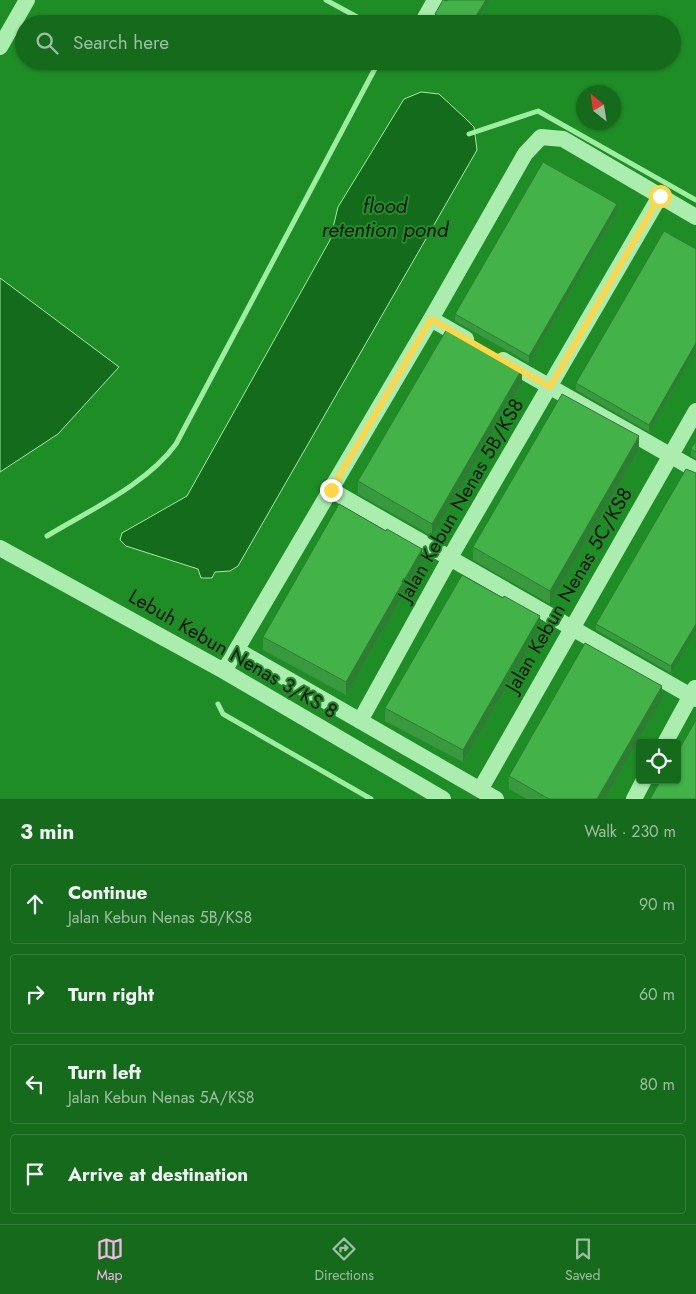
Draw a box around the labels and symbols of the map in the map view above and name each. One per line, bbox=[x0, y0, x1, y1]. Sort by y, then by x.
north arrow bbox=[576, 85, 621, 130]
route start bbox=[649, 185, 672, 208]
water label: flood retention pond bbox=[322, 191, 450, 245]
street label: Jalan Kebun Nenas 5B/KS8 bbox=[389, 393, 531, 610]
route end bbox=[320, 479, 343, 502]
street label: Jalan Kebun Nenas 5C/KS8 bbox=[497, 482, 640, 701]
street label: Lebuh Kebun Nenas 3/KS 8 bbox=[123, 582, 343, 726]

